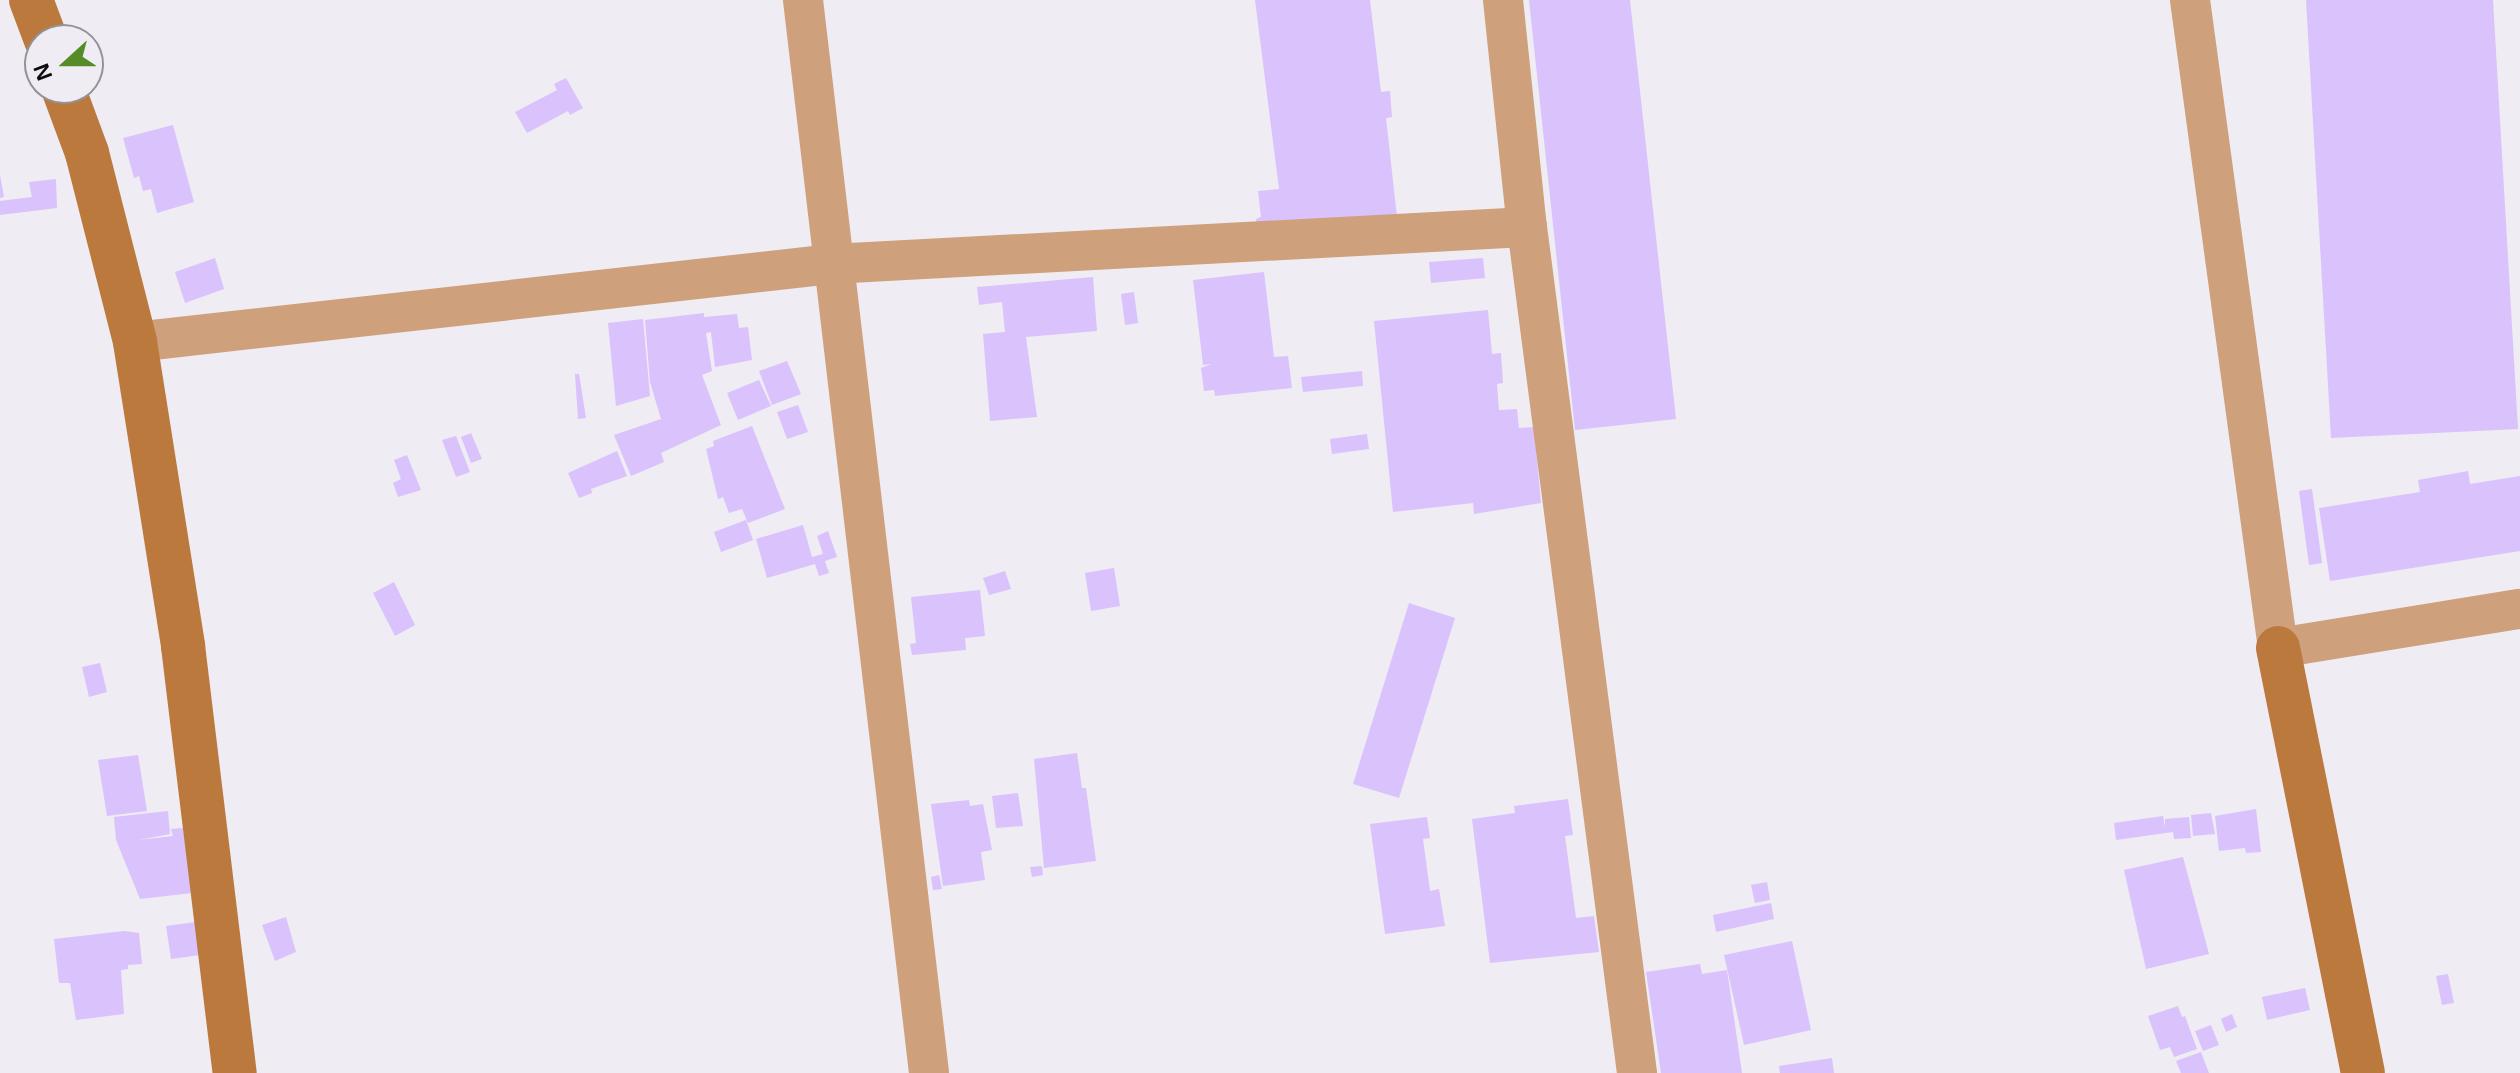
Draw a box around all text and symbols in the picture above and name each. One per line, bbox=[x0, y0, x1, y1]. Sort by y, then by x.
north arrow bbox=[24, 24, 104, 104]
text: N bbox=[28, 60, 58, 84]

